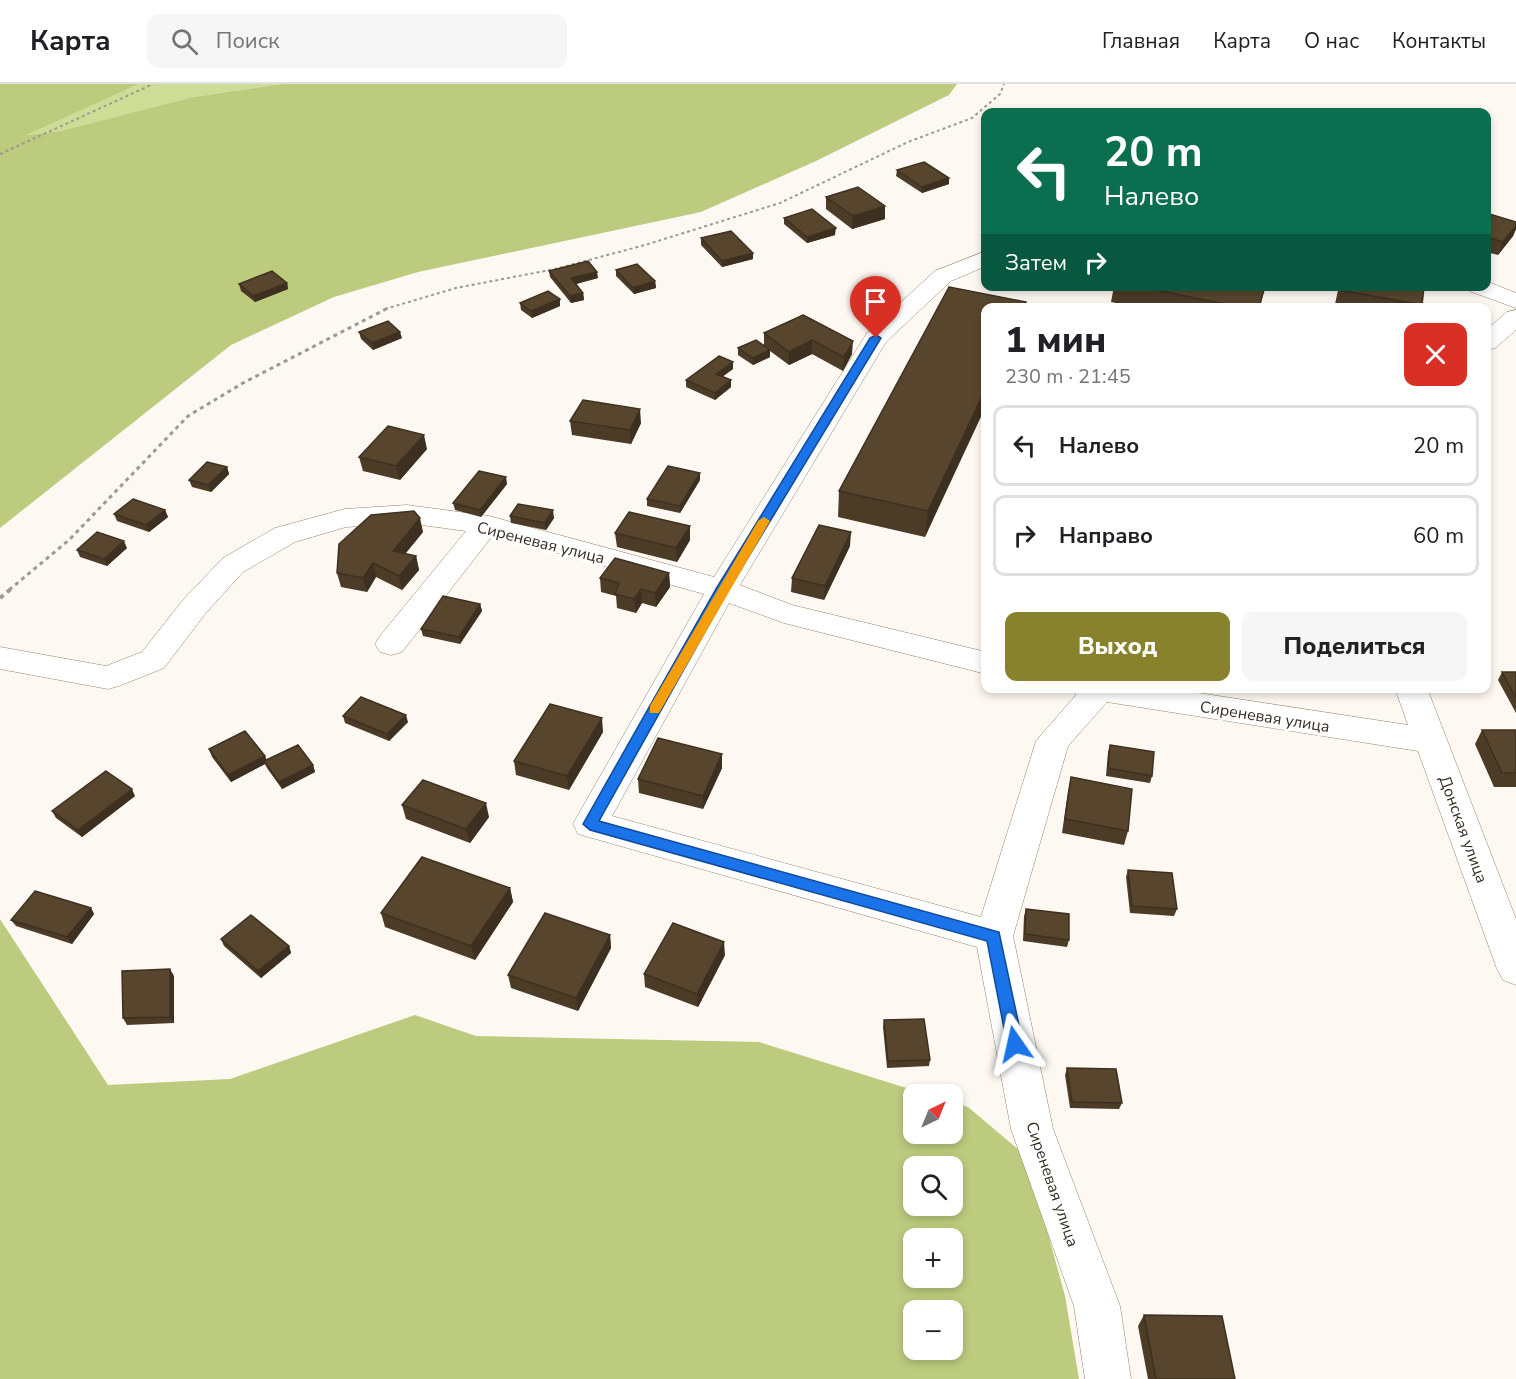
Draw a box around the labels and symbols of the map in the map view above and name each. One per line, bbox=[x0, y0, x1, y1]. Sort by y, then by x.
pin bbox=[850, 276, 901, 338]
street label: Сиреневая улица bbox=[475, 516, 607, 569]
street label: Сиреневая улица bbox=[1198, 696, 1331, 738]
street label: Донская улица bbox=[1433, 773, 1493, 886]
position arrow bbox=[983, 1012, 1047, 1076]
north arrow bbox=[903, 1084, 963, 1144]
street label: Сиреневая улица bbox=[1020, 1119, 1084, 1250]

